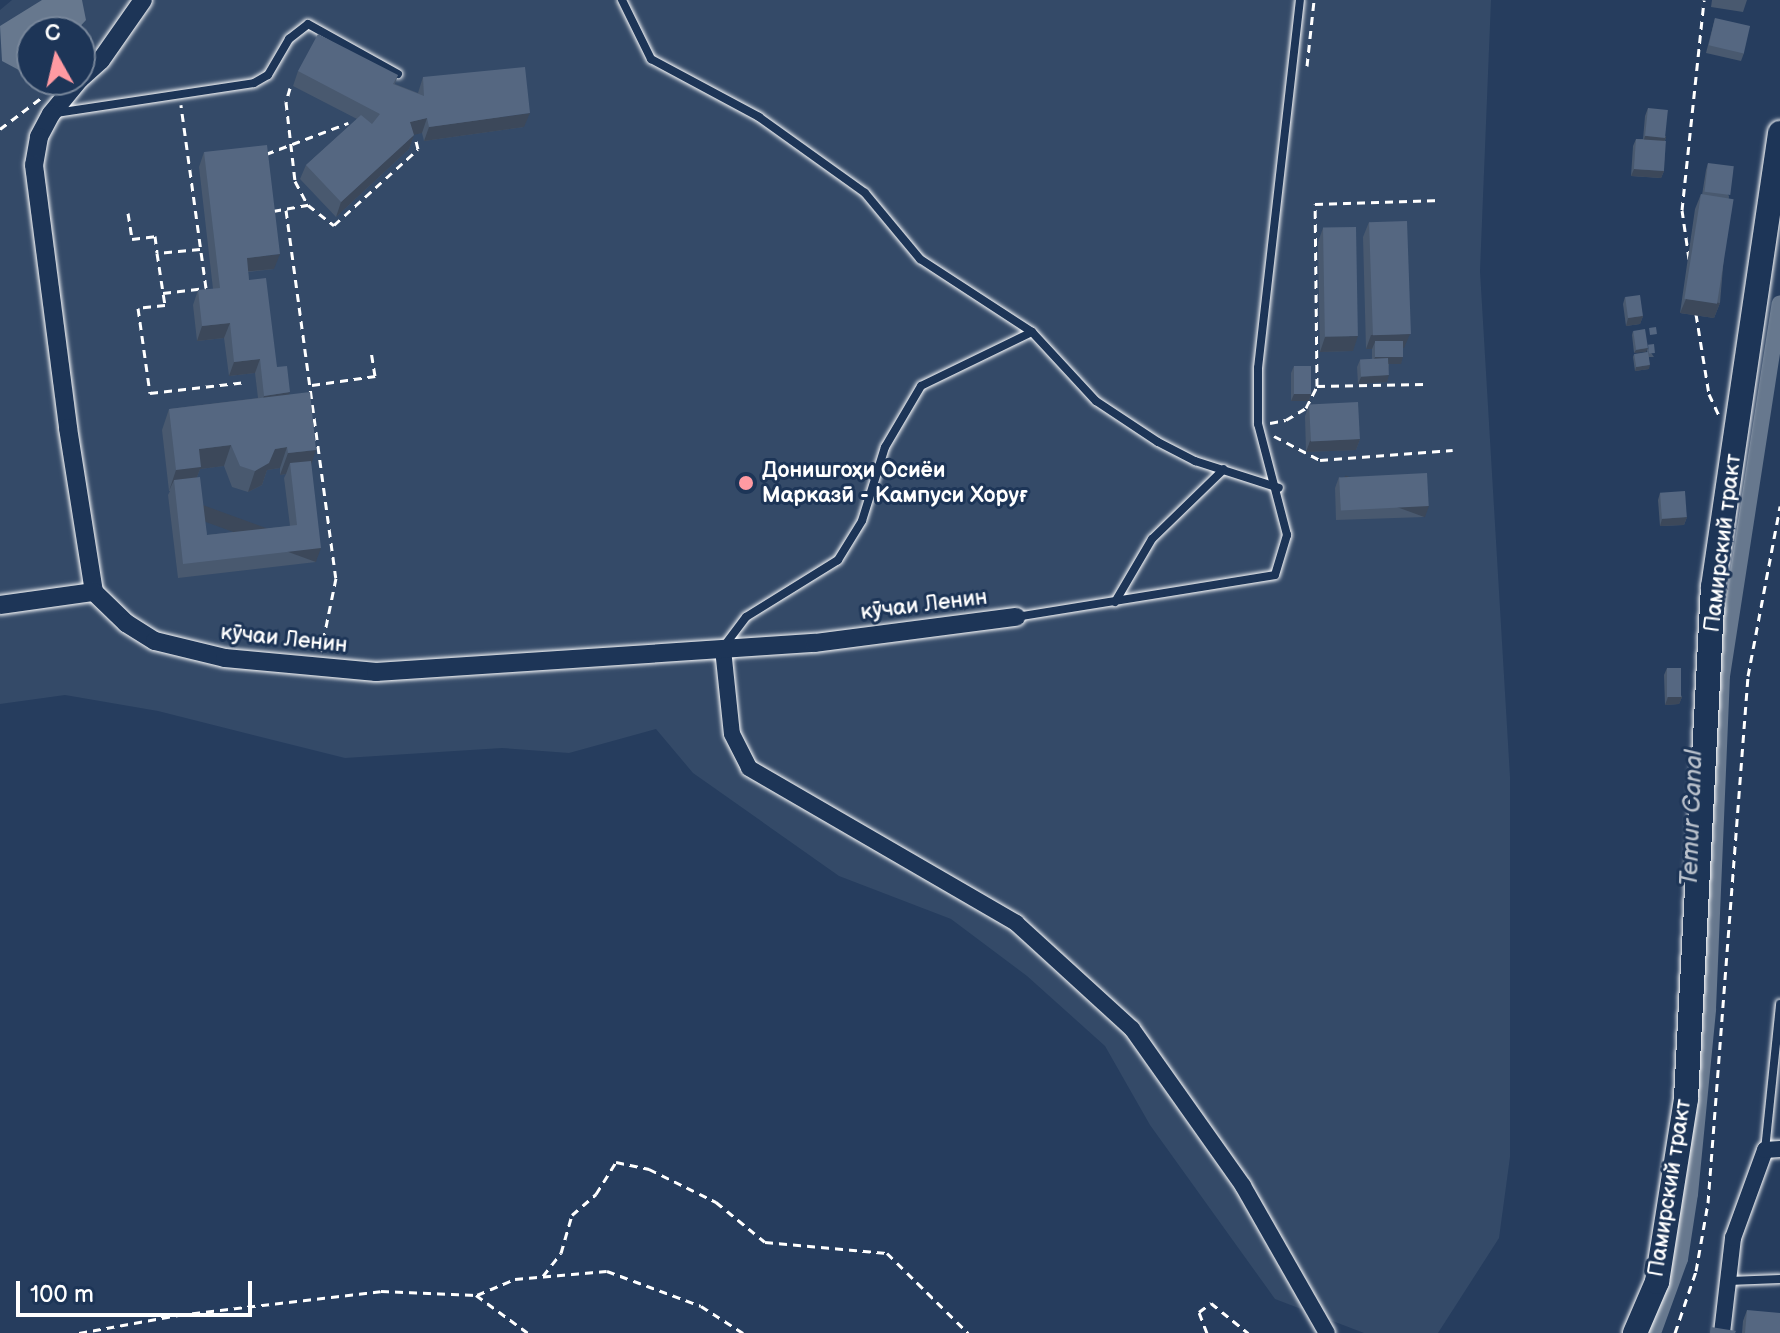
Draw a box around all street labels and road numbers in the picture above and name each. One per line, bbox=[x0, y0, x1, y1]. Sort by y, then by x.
street label: Памирский тракт bbox=[1699, 452, 1747, 634]
street label: кӯчаи Ленин bbox=[859, 584, 989, 626]
street label: кӯчаи Ленин bbox=[219, 619, 349, 659]
street label: Памирский тракт bbox=[1643, 1097, 1697, 1279]

